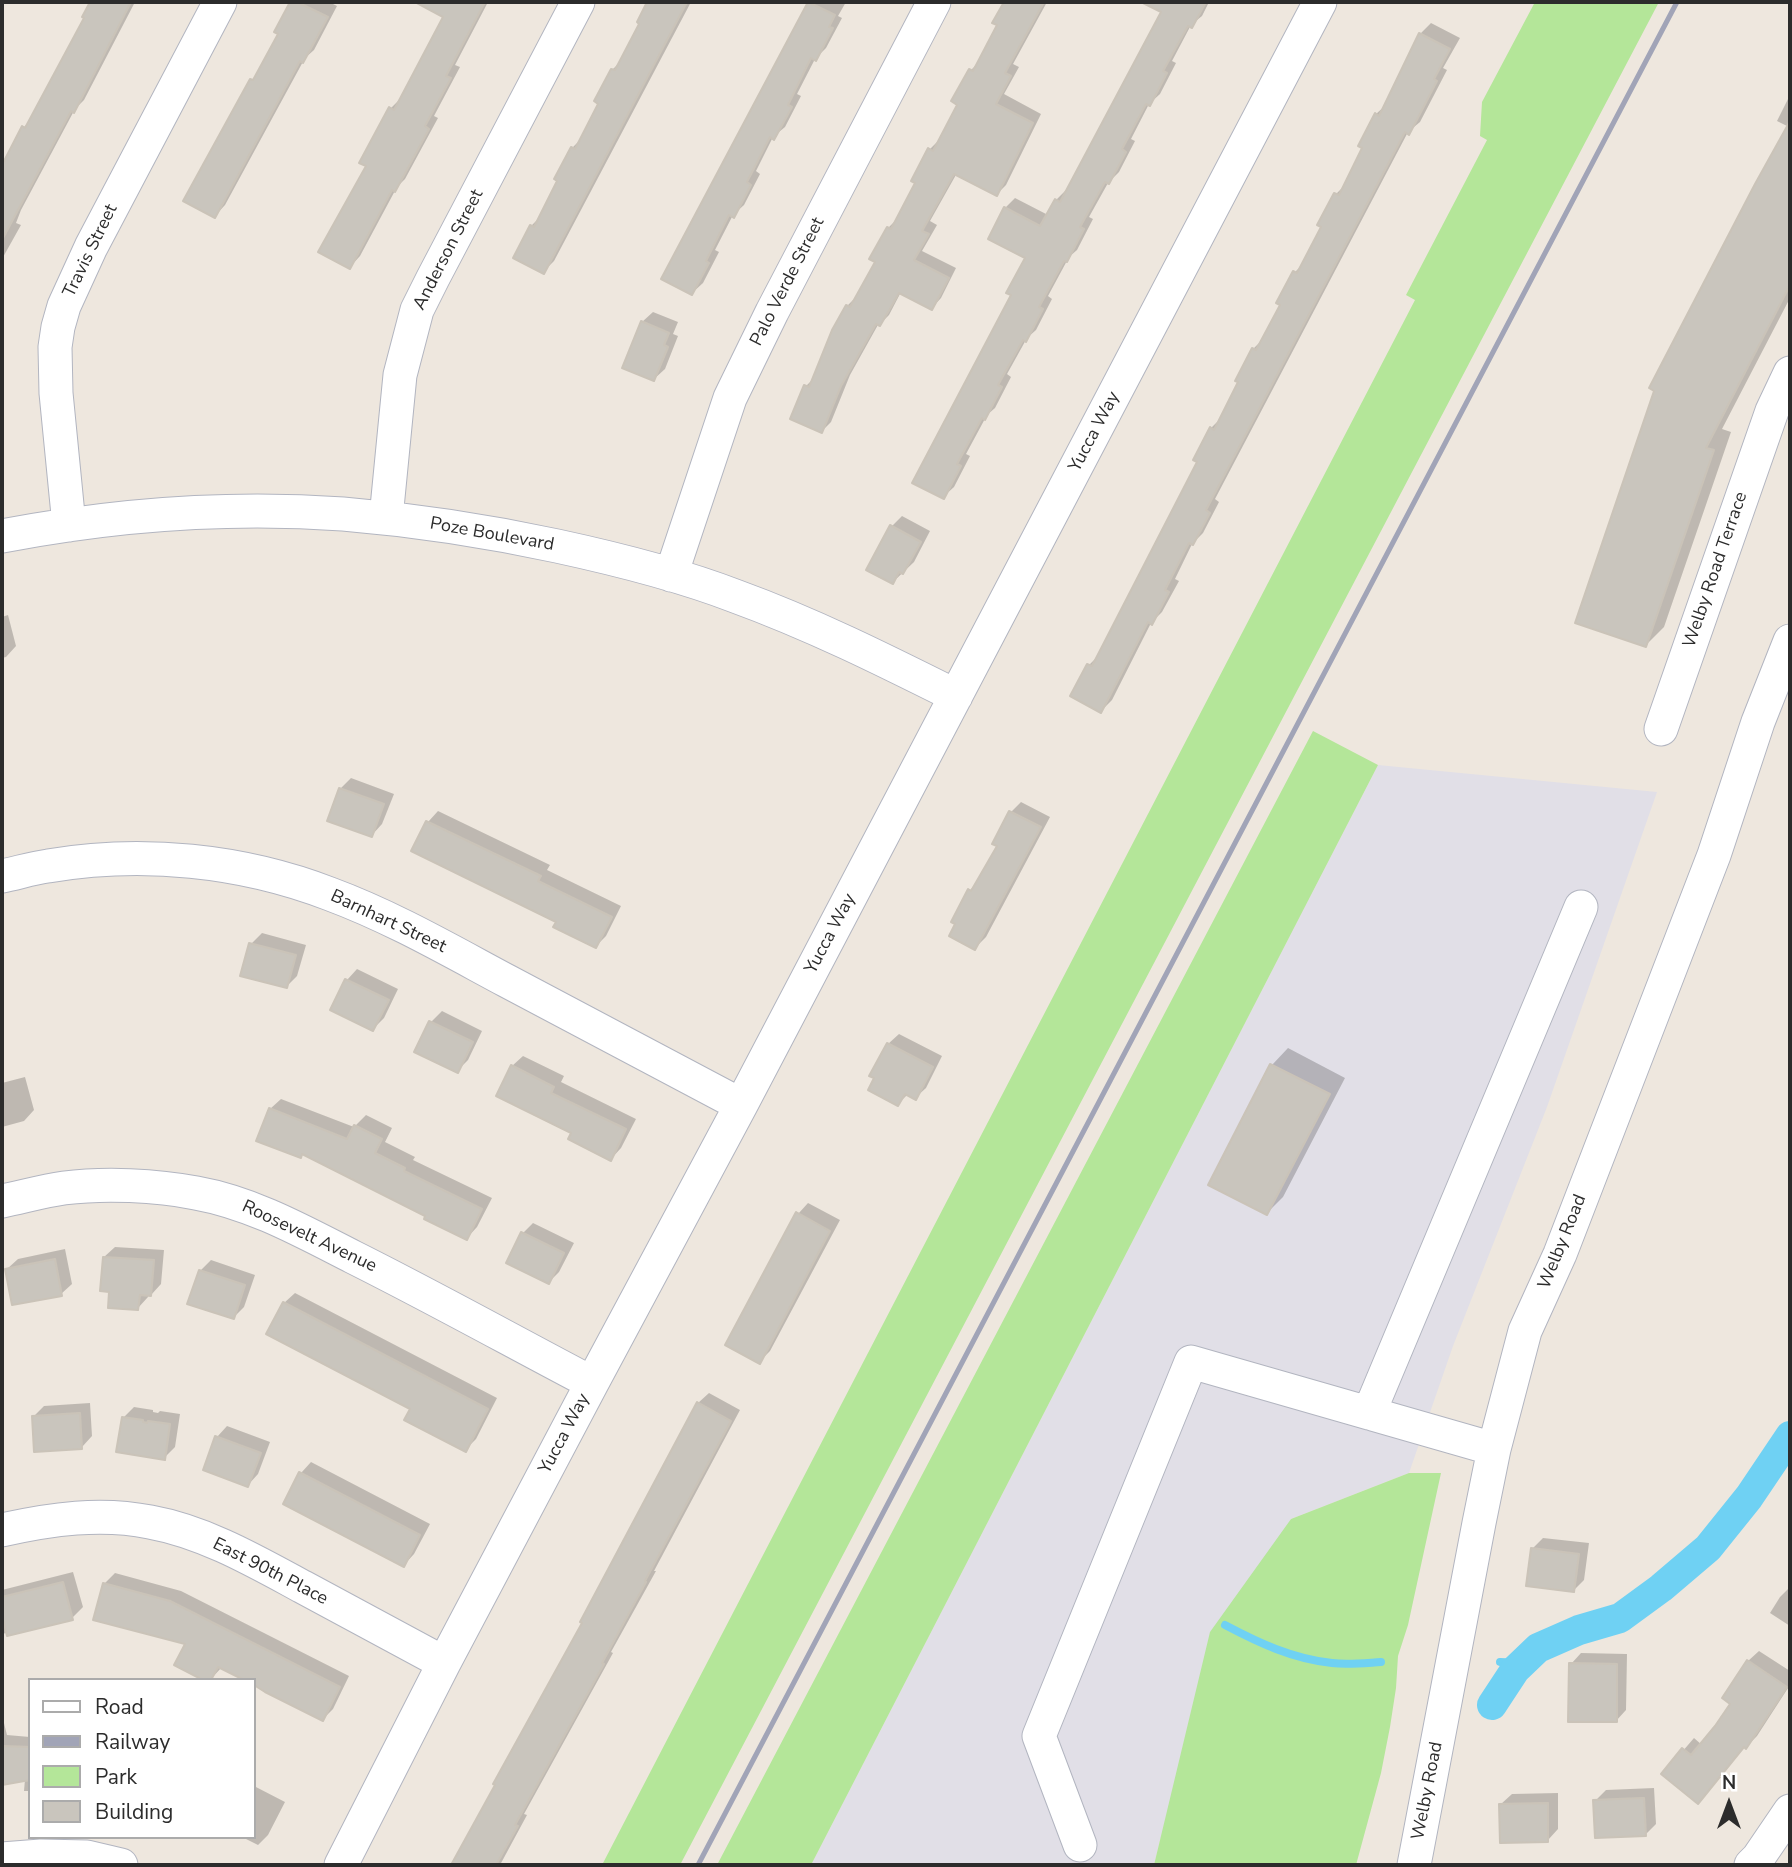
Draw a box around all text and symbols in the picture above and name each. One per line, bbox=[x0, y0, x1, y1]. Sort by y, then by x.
street label: Anderson Street bbox=[409, 186, 489, 314]
street label: Travis Street bbox=[59, 201, 123, 301]
street label: Palo Verde Street bbox=[746, 214, 830, 350]
street label: Yucca Way bbox=[1065, 388, 1125, 476]
street label: Welby Road Terrace bbox=[1679, 489, 1753, 651]
street label: Poze Boulevard bbox=[428, 513, 556, 557]
street label: Barnhart Street bbox=[327, 886, 449, 958]
street label: Yucca Way bbox=[801, 890, 861, 978]
street label: Welby Road bbox=[1534, 1192, 1592, 1292]
street label: Roosevelt Avenue bbox=[238, 1196, 380, 1278]
street label: Yucca Way bbox=[535, 1390, 595, 1478]
street label: East 90th Place bbox=[209, 1534, 331, 1610]
legend bbox=[28, 1678, 256, 1839]
text: Road bbox=[95, 1693, 144, 1721]
text: Railway bbox=[95, 1728, 170, 1756]
street label: Welby Road bbox=[1408, 1740, 1448, 1842]
text: Park bbox=[95, 1763, 137, 1791]
north arrow bbox=[1694, 1769, 1764, 1839]
text: N bbox=[1722, 1770, 1736, 1796]
text: Building bbox=[95, 1798, 173, 1826]

